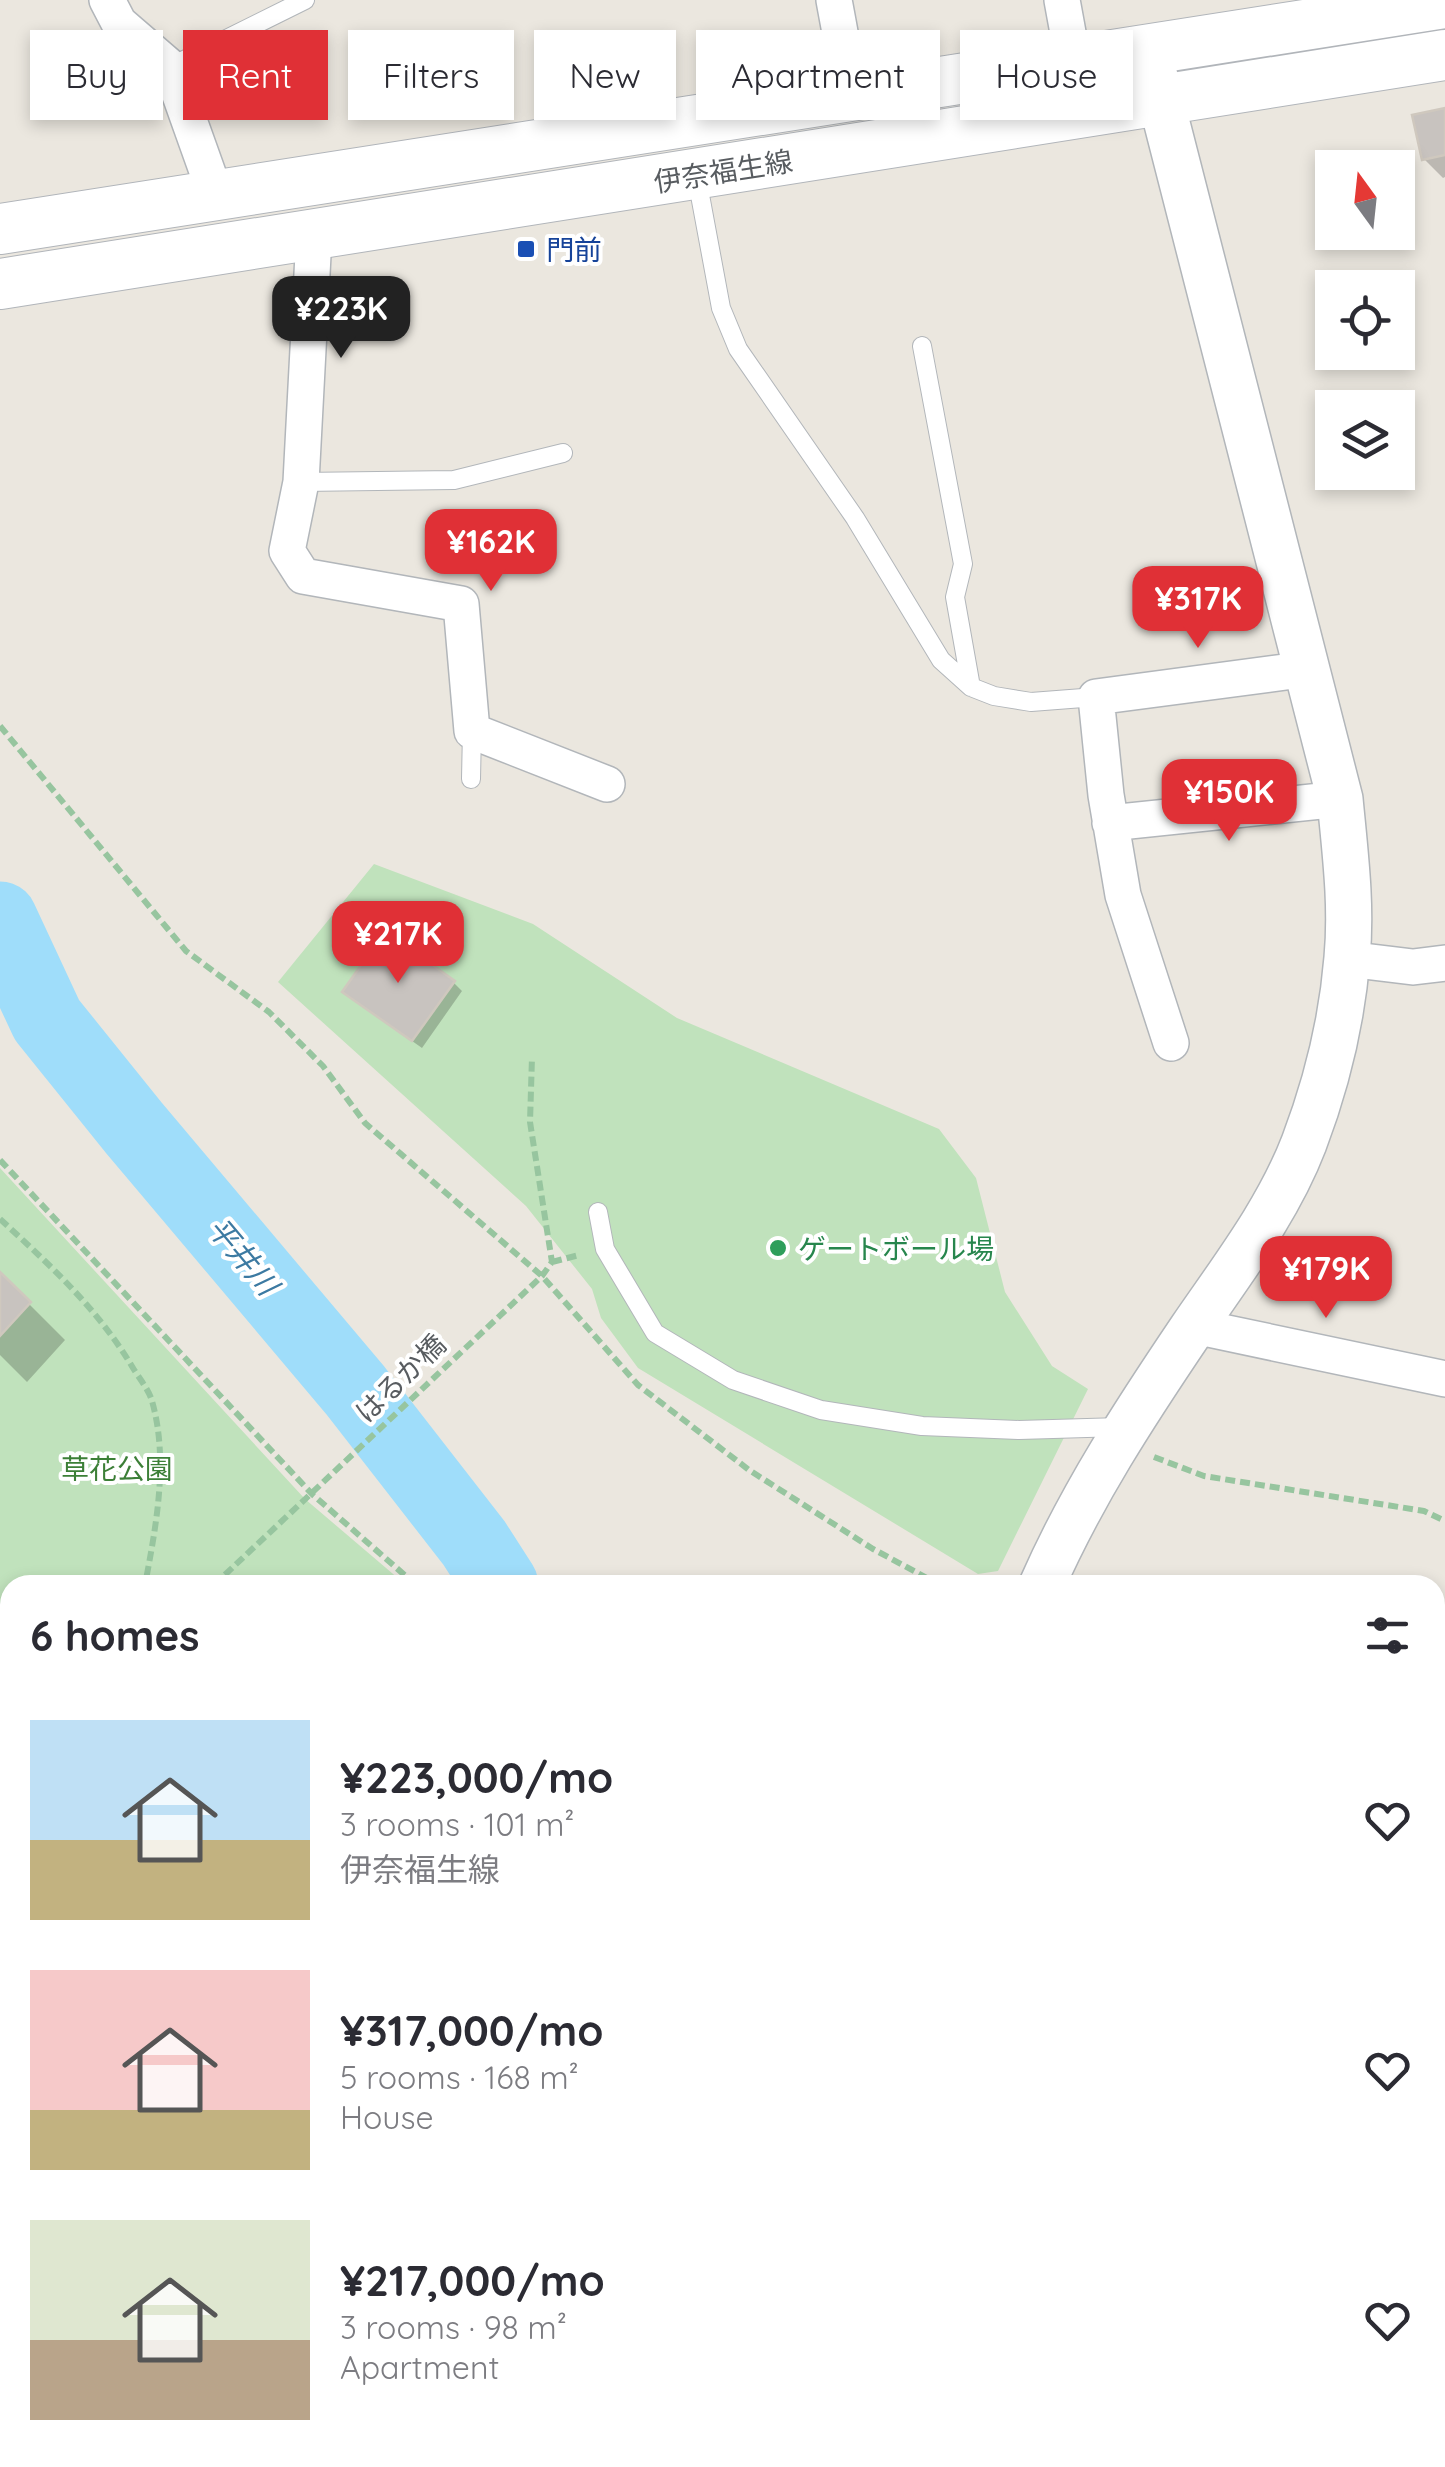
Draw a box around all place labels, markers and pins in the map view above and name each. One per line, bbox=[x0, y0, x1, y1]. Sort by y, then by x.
place label: 門前 bbox=[546, 232, 602, 267]
marker: 門前 bbox=[515, 238, 537, 260]
pin: ¥223K bbox=[271, 276, 411, 361]
pin: ¥162K bbox=[421, 509, 561, 594]
pin: ¥317K bbox=[1128, 566, 1268, 651]
pin: ¥150K bbox=[1159, 759, 1299, 844]
pin: ¥217K bbox=[328, 901, 468, 986]
place label: ゲートボール場 bbox=[798, 1231, 994, 1266]
pin: ¥179K bbox=[1256, 1236, 1396, 1321]
marker: ゲートボール場 bbox=[767, 1237, 789, 1259]

